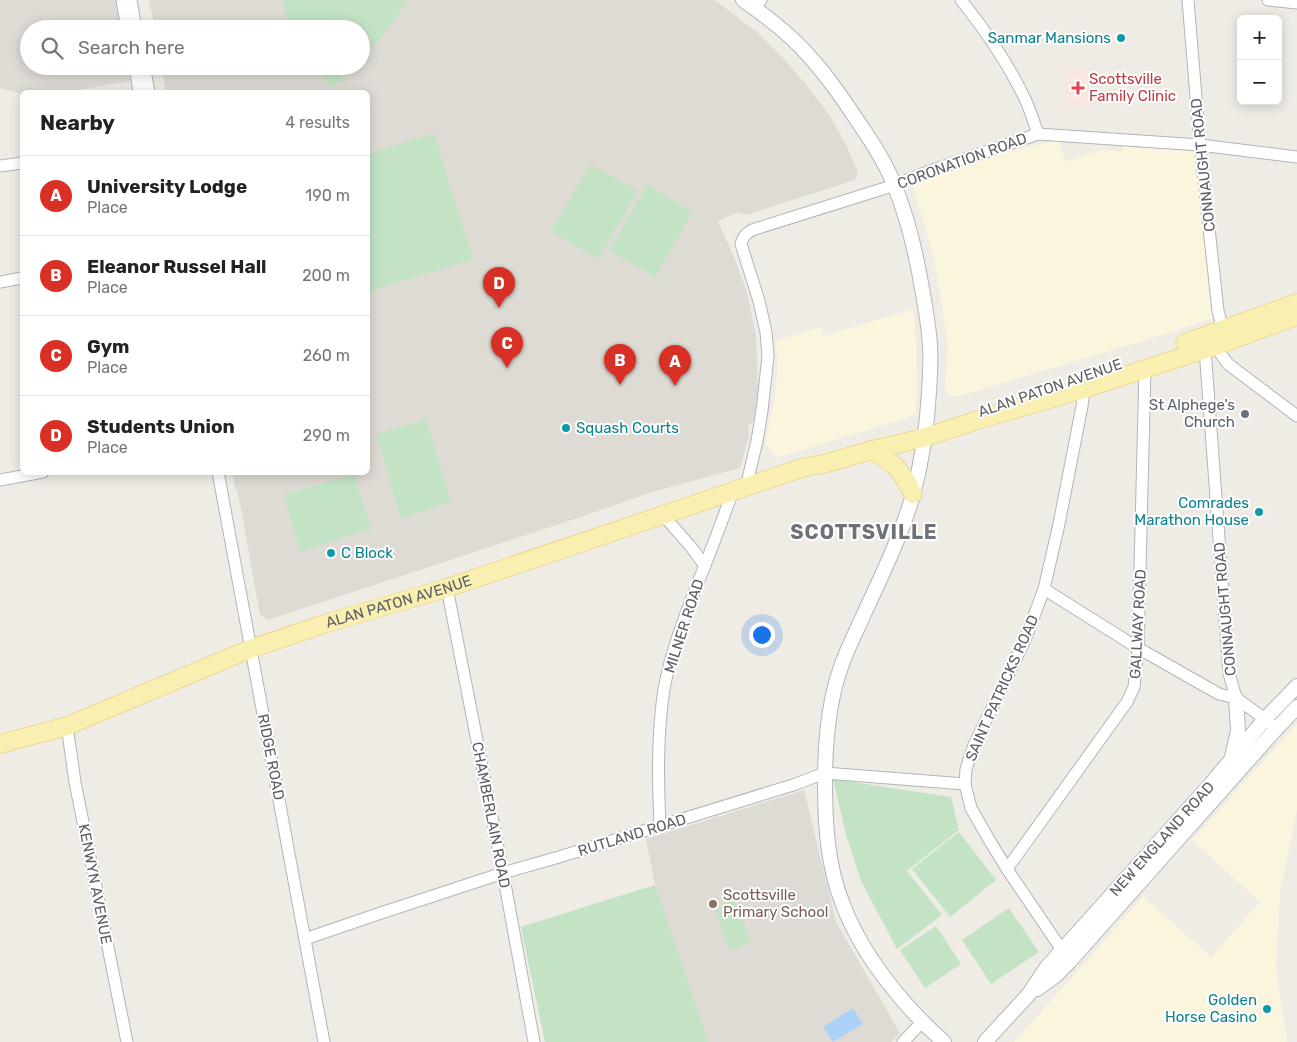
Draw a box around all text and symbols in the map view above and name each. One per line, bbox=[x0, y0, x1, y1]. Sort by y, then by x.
map controls bbox=[1237, 15, 1282, 105]
button: + bbox=[1237, 15, 1282, 60]
search box bbox=[20, 20, 370, 75]
place label: Sanmar Mansions bbox=[988, 29, 1111, 47]
marker: Sanmar Mansions bbox=[1115, 32, 1127, 44]
icon: search bbox=[38, 34, 66, 62]
text: Search here bbox=[78, 36, 185, 59]
button: − bbox=[1237, 60, 1282, 105]
place label: Scottsville Family Clinic bbox=[1089, 70, 1176, 105]
marker: Scottsville Family Clinic bbox=[1071, 81, 1085, 95]
street label: CONNAUGHT ROAD bbox=[1187, 97, 1219, 233]
text: Nearby bbox=[40, 110, 115, 135]
text: 4 results bbox=[285, 113, 350, 132]
street label: CORONATION ROAD bbox=[895, 129, 1029, 193]
text: University Lodge bbox=[87, 175, 247, 198]
text: A bbox=[50, 186, 62, 205]
text: 190 m bbox=[305, 186, 350, 205]
text: Place bbox=[87, 198, 128, 217]
text: Eleanor Russel Hall bbox=[87, 255, 267, 278]
text: B bbox=[50, 266, 62, 285]
text: 200 m bbox=[302, 266, 350, 285]
pin: D bbox=[483, 267, 515, 308]
text: Place bbox=[87, 278, 128, 297]
pin: C bbox=[491, 327, 523, 368]
text: Gym bbox=[87, 335, 129, 358]
pin: B bbox=[604, 344, 636, 385]
pin: A bbox=[659, 345, 691, 386]
text: C bbox=[50, 346, 62, 365]
text: 260 m bbox=[303, 346, 350, 365]
street label: ALAN PATON AVENUE bbox=[976, 355, 1124, 421]
text: Place bbox=[87, 358, 128, 377]
place label: St Alphege's Church bbox=[1149, 396, 1235, 431]
marker: St Alphege's Church bbox=[1239, 408, 1251, 420]
text: Students Union bbox=[87, 415, 235, 438]
place label: Squash Courts bbox=[576, 419, 679, 437]
marker: Squash Courts bbox=[560, 422, 572, 434]
text: D bbox=[50, 426, 62, 445]
text: 290 m bbox=[303, 426, 350, 445]
text: Place bbox=[87, 438, 128, 457]
place label: Comrades Marathon House bbox=[1134, 494, 1249, 529]
marker: Comrades Marathon House bbox=[1253, 506, 1265, 518]
district label: SCOTTSVILLE bbox=[790, 520, 938, 544]
street label: CONNAUGHT ROAD bbox=[1210, 541, 1240, 677]
place label: C Block bbox=[341, 544, 393, 562]
marker: C Block bbox=[325, 547, 337, 559]
street label: GALLWAY ROAD bbox=[1126, 569, 1150, 679]
street label: ALAN PATON AVENUE bbox=[324, 571, 474, 632]
street label: MILNER ROAD bbox=[660, 577, 708, 675]
street label: SAINT PATRICKS ROAD bbox=[962, 612, 1042, 764]
your location bbox=[749, 622, 775, 648]
street label: RIDGE ROAD bbox=[254, 712, 288, 802]
street label: CHAMBERLAIN ROAD bbox=[468, 740, 514, 890]
street label: NEW ENGLAND ROAD bbox=[1106, 778, 1218, 900]
street label: RUTLAND ROAD bbox=[576, 810, 688, 860]
street label: KENWYN AVENUE bbox=[75, 822, 115, 946]
place label: Scottsville Primary School bbox=[723, 886, 828, 921]
marker: Scottsville Primary School bbox=[707, 898, 719, 910]
place label: Golden Horse Casino bbox=[1165, 991, 1257, 1026]
marker: Golden Horse Casino bbox=[1261, 1003, 1273, 1015]

